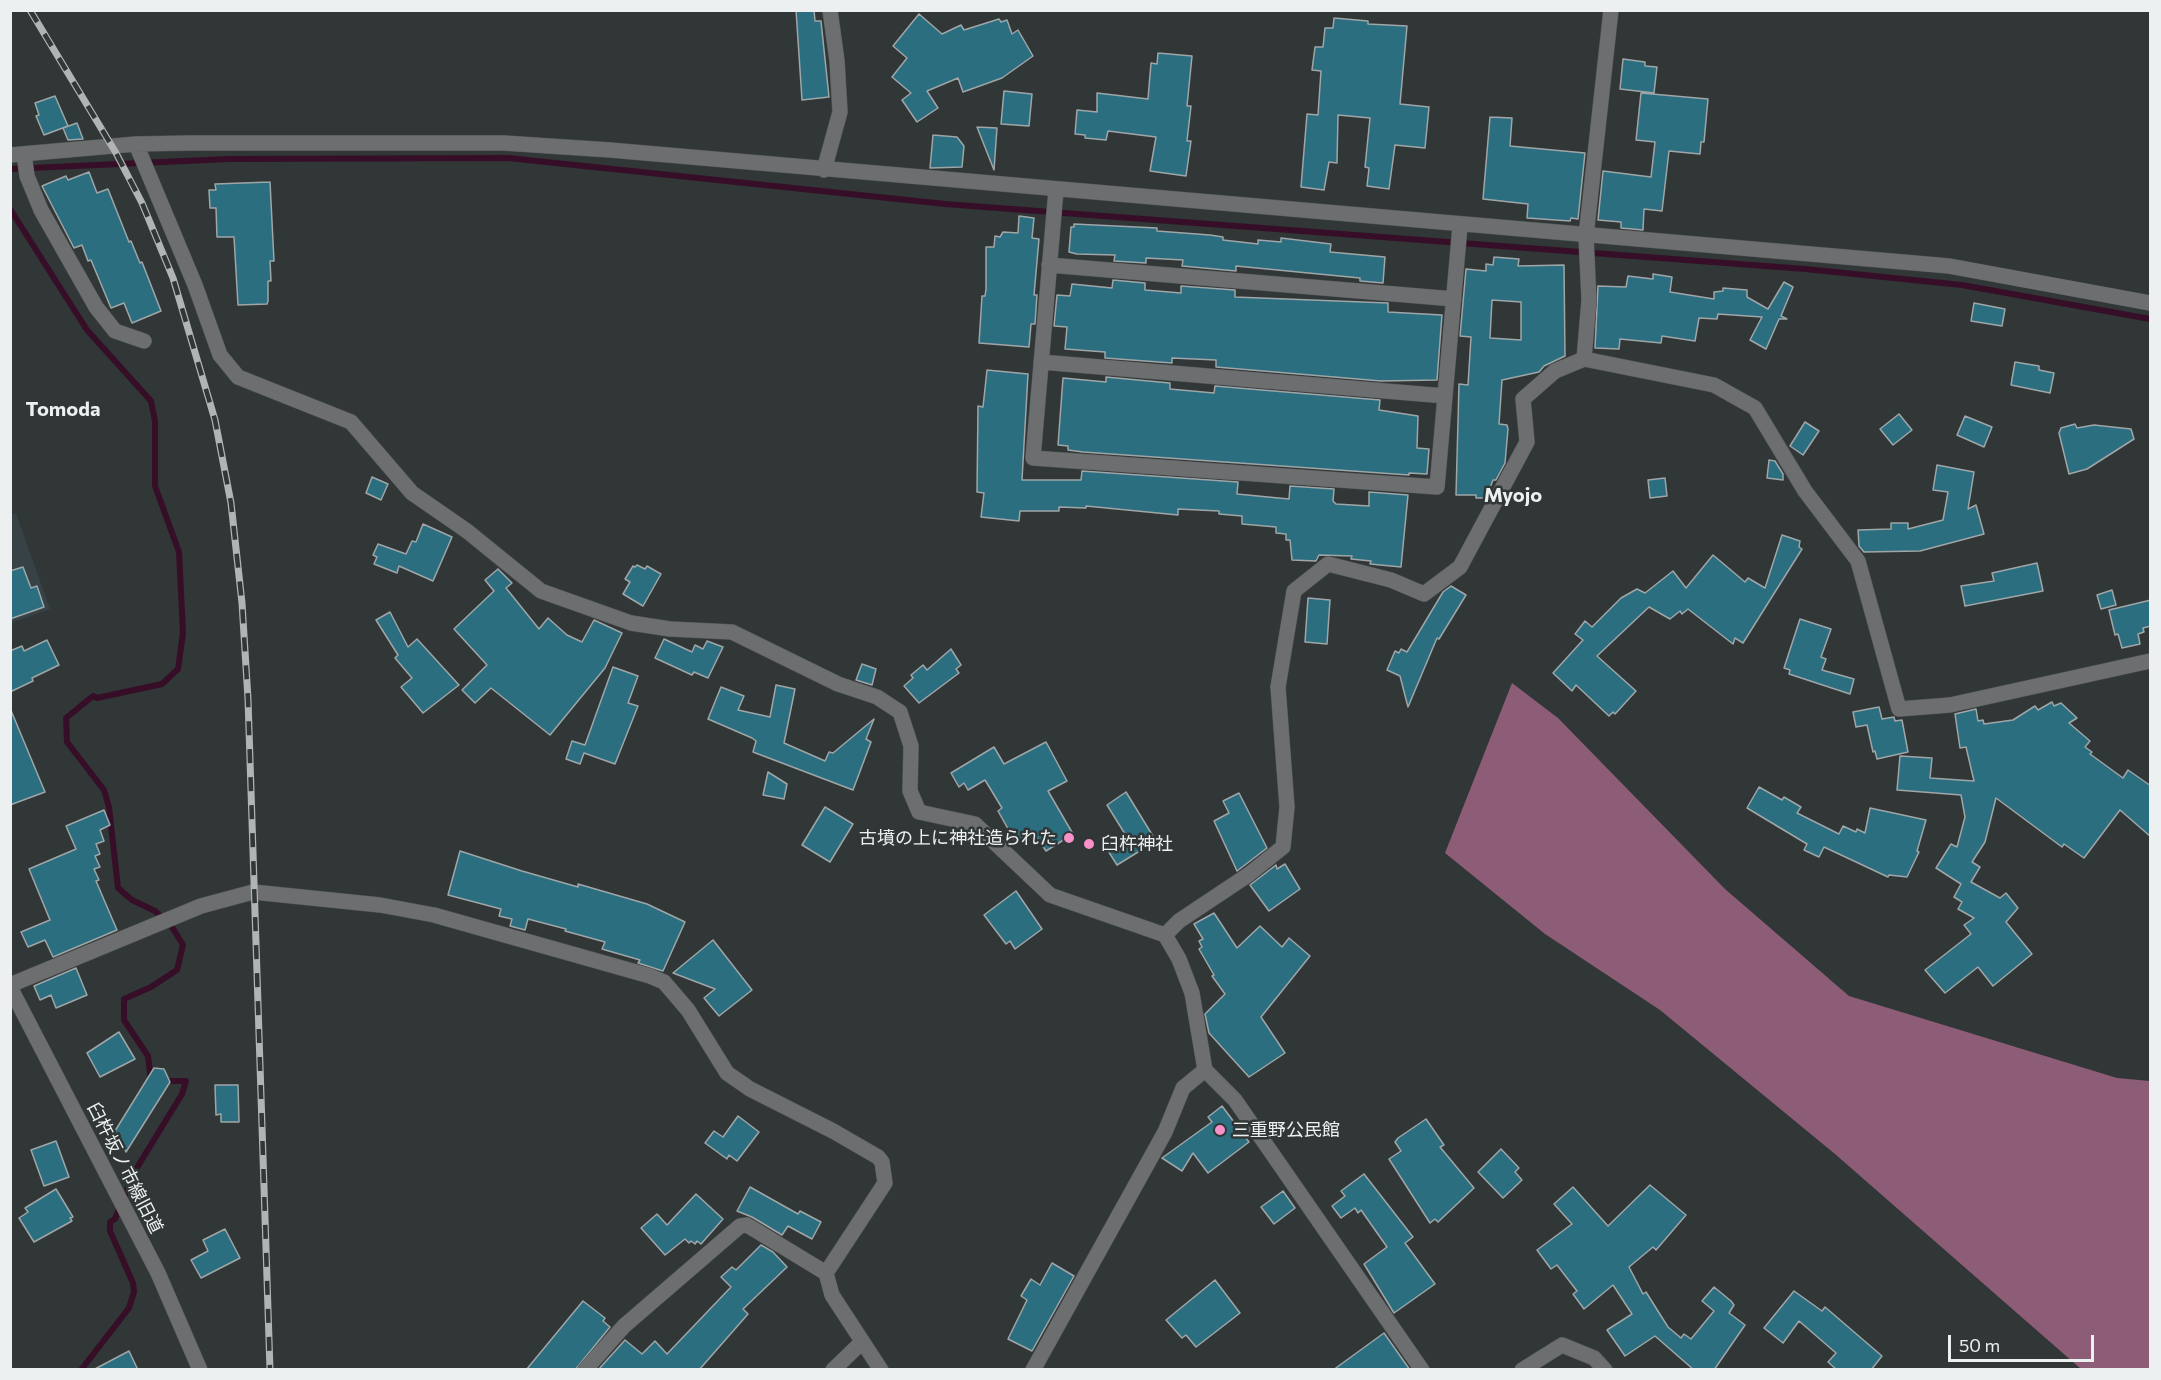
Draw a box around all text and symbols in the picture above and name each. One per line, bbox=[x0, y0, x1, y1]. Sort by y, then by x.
district label: Tomoda bbox=[25, 397, 101, 421]
district label: Myojo bbox=[1484, 483, 1542, 507]
place label: 古墳の上に神社造られた bbox=[859, 827, 1057, 849]
marker: 古墳の上に神社造られた bbox=[1062, 831, 1076, 845]
place label: 臼杵神社 bbox=[1101, 833, 1173, 855]
marker: 臼杵神社 bbox=[1082, 837, 1096, 851]
street label: 臼杵坂ノ市線旧道 bbox=[83, 1099, 167, 1237]
place label: 三重野公民館 bbox=[1232, 1119, 1340, 1141]
marker: 三重野公民館 bbox=[1213, 1123, 1227, 1137]
scale bar bbox=[1951, 1323, 2096, 1361]
text: 50 m bbox=[1959, 1334, 2000, 1356]

